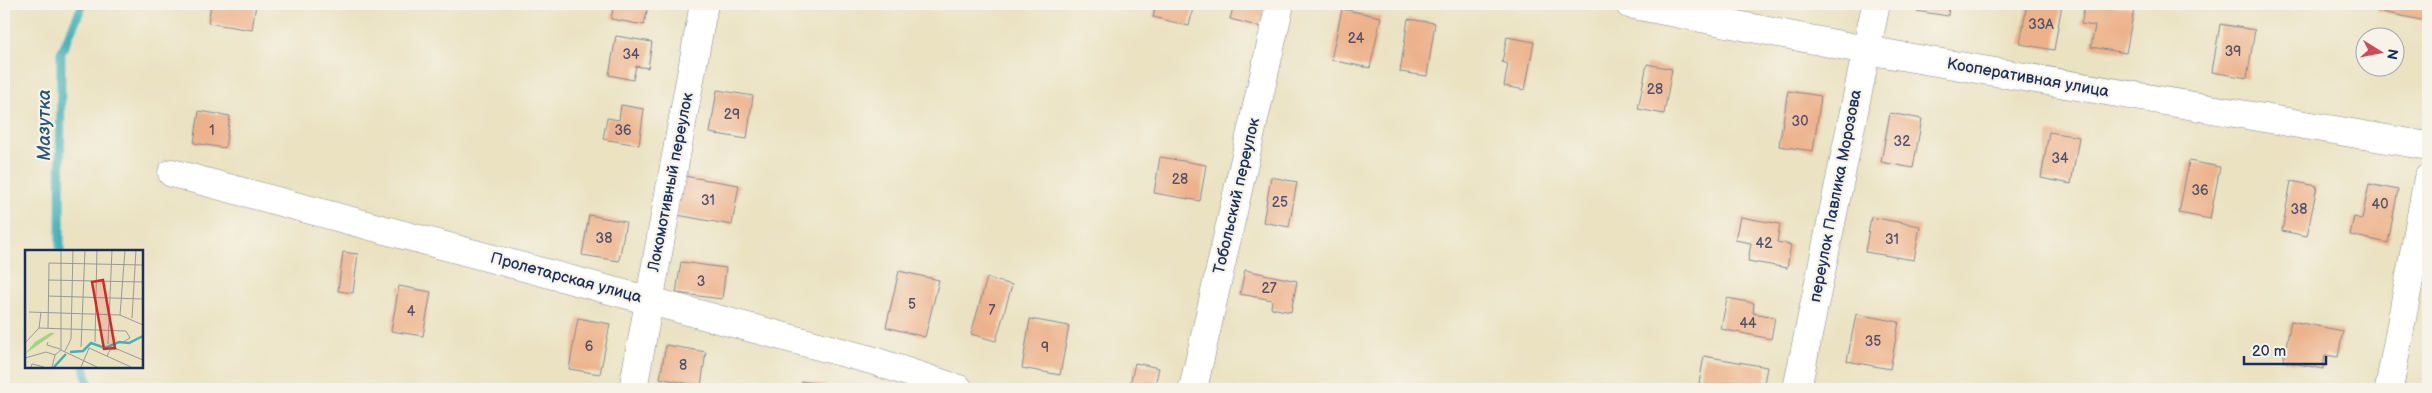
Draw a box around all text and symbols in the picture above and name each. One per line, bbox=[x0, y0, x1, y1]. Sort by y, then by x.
house number: 33А bbox=[2028, 16, 2054, 33]
north arrow bbox=[2354, 28, 2404, 78]
house number: 24 bbox=[1348, 30, 1365, 47]
house number: 39 bbox=[2225, 43, 2241, 60]
house number: 34 bbox=[622, 46, 640, 63]
text: N bbox=[2383, 48, 2402, 61]
street label: Кооперативная улица bbox=[1945, 54, 2111, 102]
house number: 28 bbox=[1647, 81, 1663, 98]
street label: переулок Павлика Морозова bbox=[1806, 87, 1866, 304]
water label: Мазутка bbox=[34, 89, 55, 161]
street label: Локомотивный переулок bbox=[644, 90, 698, 274]
house number: 29 bbox=[724, 106, 740, 123]
house number: 30 bbox=[1792, 113, 1808, 130]
street label: Тобольский переулок bbox=[1210, 116, 1264, 276]
house number: 1 bbox=[209, 122, 215, 139]
house number: 36 bbox=[614, 122, 632, 139]
house number: 32 bbox=[1894, 133, 1911, 150]
house number: 34 bbox=[2051, 150, 2069, 167]
house number: 28 bbox=[1172, 171, 1188, 188]
house number: 36 bbox=[2191, 182, 2209, 199]
house number: 31 bbox=[701, 192, 715, 209]
house number: 25 bbox=[1272, 194, 1288, 211]
house number: 40 bbox=[2372, 196, 2388, 213]
house number: 38 bbox=[2291, 201, 2307, 218]
house number: 38 bbox=[596, 230, 612, 247]
house number: 31 bbox=[1885, 231, 1899, 248]
house number: 42 bbox=[1756, 235, 1773, 252]
street label: Пролетарская улица bbox=[488, 249, 644, 307]
inset map bbox=[25, 250, 142, 368]
house number: 3 bbox=[697, 273, 705, 290]
house number: 27 bbox=[1261, 280, 1277, 297]
house number: 5 bbox=[908, 296, 916, 313]
house number: 7 bbox=[989, 302, 996, 319]
house number: 4 bbox=[407, 303, 416, 320]
house number: 44 bbox=[1739, 315, 1757, 332]
house number: 35 bbox=[1865, 333, 1881, 350]
scale bar bbox=[2244, 333, 2327, 365]
house number: 6 bbox=[585, 338, 594, 355]
house number: 9 bbox=[1041, 339, 1049, 356]
text: 20 m bbox=[2252, 342, 2286, 361]
house number: 8 bbox=[679, 357, 687, 374]

